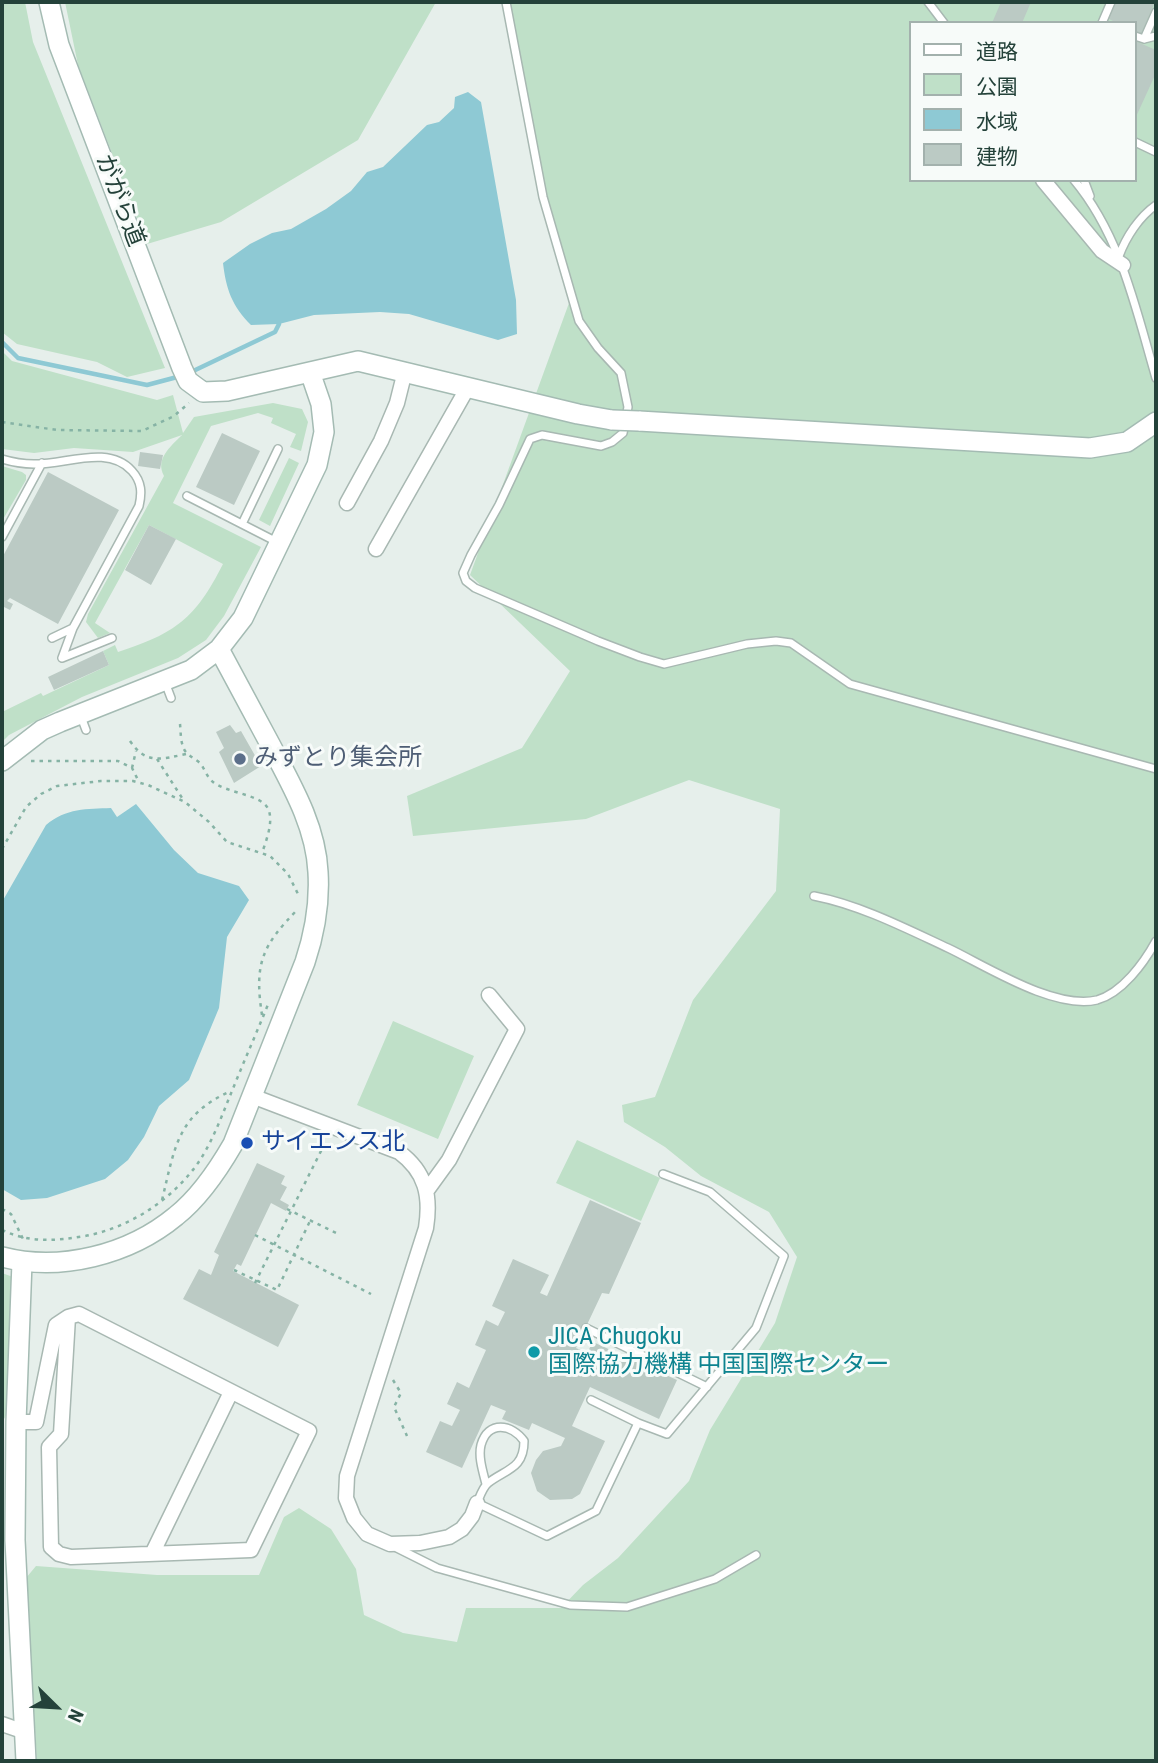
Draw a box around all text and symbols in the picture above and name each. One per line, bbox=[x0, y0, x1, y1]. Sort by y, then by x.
legend bbox=[909, 21, 1137, 182]
text: 道路 bbox=[976, 40, 1018, 64]
text: 公園 bbox=[976, 75, 1018, 99]
text: 水域 bbox=[976, 110, 1018, 134]
text: 建物 bbox=[976, 145, 1018, 169]
street label: ががら道 bbox=[88, 151, 150, 251]
place label: みずとり集会所 bbox=[254, 745, 422, 773]
marker: みずとり集会所 bbox=[232, 751, 248, 767]
place label: サイエンス北 bbox=[261, 1129, 405, 1157]
marker: サイエンス北 bbox=[239, 1135, 255, 1151]
place label: JICA Chugoku 国際協力機構 中国国際センター bbox=[548, 1324, 890, 1380]
marker: JICA Chugoku 国際協力機構 中国国際センター bbox=[526, 1344, 542, 1360]
north arrow bbox=[21, 1672, 91, 1742]
text: N bbox=[63, 1706, 89, 1726]

